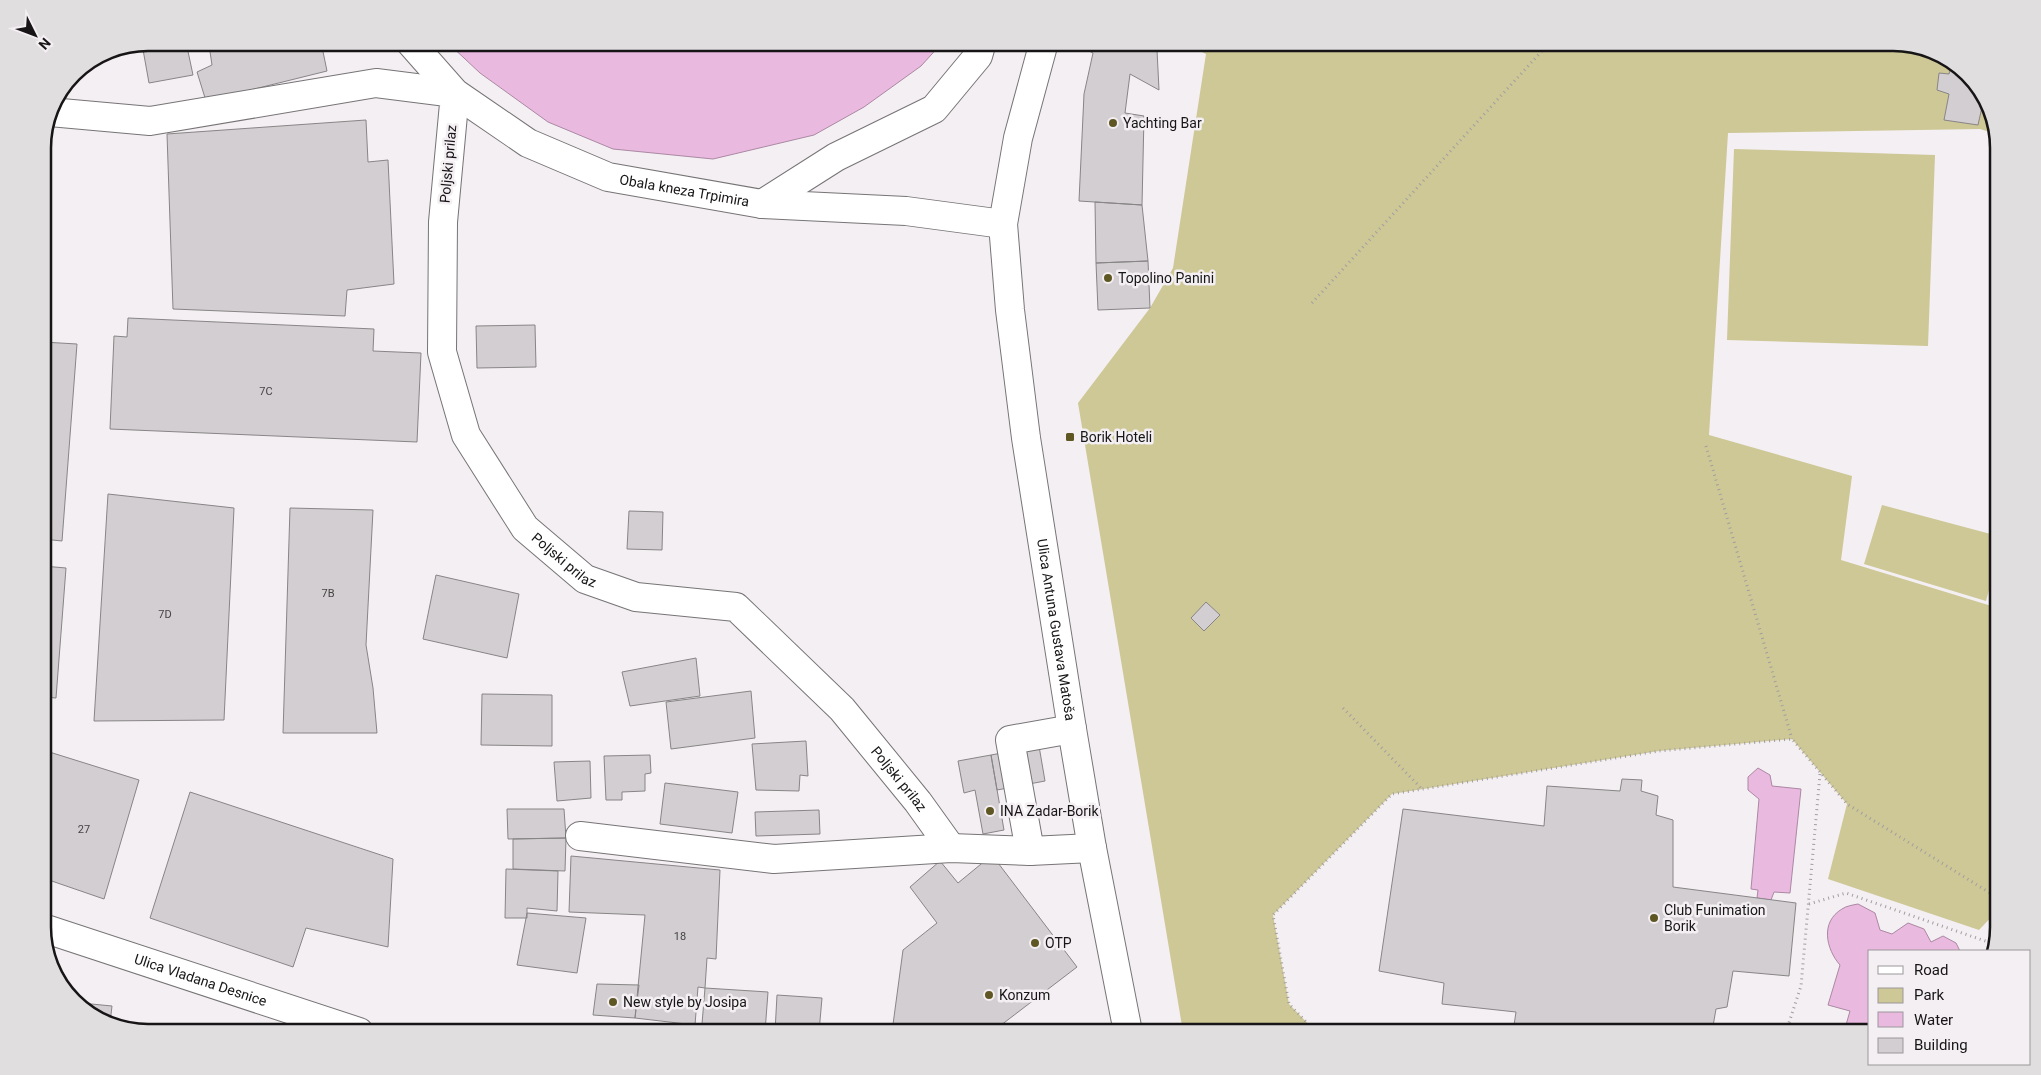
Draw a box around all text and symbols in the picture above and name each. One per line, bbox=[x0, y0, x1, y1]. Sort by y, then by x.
north arrow bbox=[10, 10, 60, 60]
text: N bbox=[35, 35, 54, 53]
place label: Yachting Bar bbox=[1123, 115, 1202, 131]
marker: Yachting Bar bbox=[1107, 117, 1119, 129]
street label: Poljski prilaz bbox=[437, 124, 459, 204]
street label: Obala kneza Trpimira bbox=[618, 171, 751, 210]
place label: Topolino Panini bbox=[1118, 270, 1214, 286]
marker: Topolino Panini bbox=[1102, 272, 1114, 284]
house number: 7C bbox=[259, 385, 273, 398]
place label: Borik Hoteli bbox=[1080, 429, 1152, 445]
marker: Borik Hoteli bbox=[1064, 431, 1076, 443]
street label: Poljski prilaz bbox=[528, 529, 598, 590]
street label: Ulica Antuna Gustava Matoša bbox=[1034, 538, 1079, 722]
house number: 7B bbox=[321, 587, 335, 600]
house number: 7D bbox=[158, 608, 172, 621]
street label: Poljski prilaz bbox=[868, 743, 930, 814]
place label: INA Zadar-Borik bbox=[1000, 803, 1100, 819]
marker: INA Zadar-Borik bbox=[984, 805, 996, 817]
house number: 27 bbox=[78, 823, 90, 836]
place label: Club Funimation Borik bbox=[1664, 902, 1766, 934]
marker: Club Funimation Borik bbox=[1648, 912, 1660, 924]
house number: 18 bbox=[674, 930, 686, 943]
place label: OTP bbox=[1045, 935, 1072, 951]
marker: OTP bbox=[1029, 937, 1041, 949]
legend bbox=[1868, 950, 2031, 1065]
street label: Ulica Vladana Desnice bbox=[132, 951, 269, 1009]
text: Road bbox=[1914, 961, 1948, 979]
text: Park bbox=[1914, 986, 1945, 1004]
place label: Konzum bbox=[999, 987, 1050, 1003]
marker: Konzum bbox=[983, 989, 995, 1001]
place label: New style by Josipa bbox=[623, 994, 747, 1010]
marker: New style by Josipa bbox=[607, 996, 619, 1008]
text: Water bbox=[1914, 1011, 1953, 1029]
text: Building bbox=[1914, 1036, 1968, 1054]

